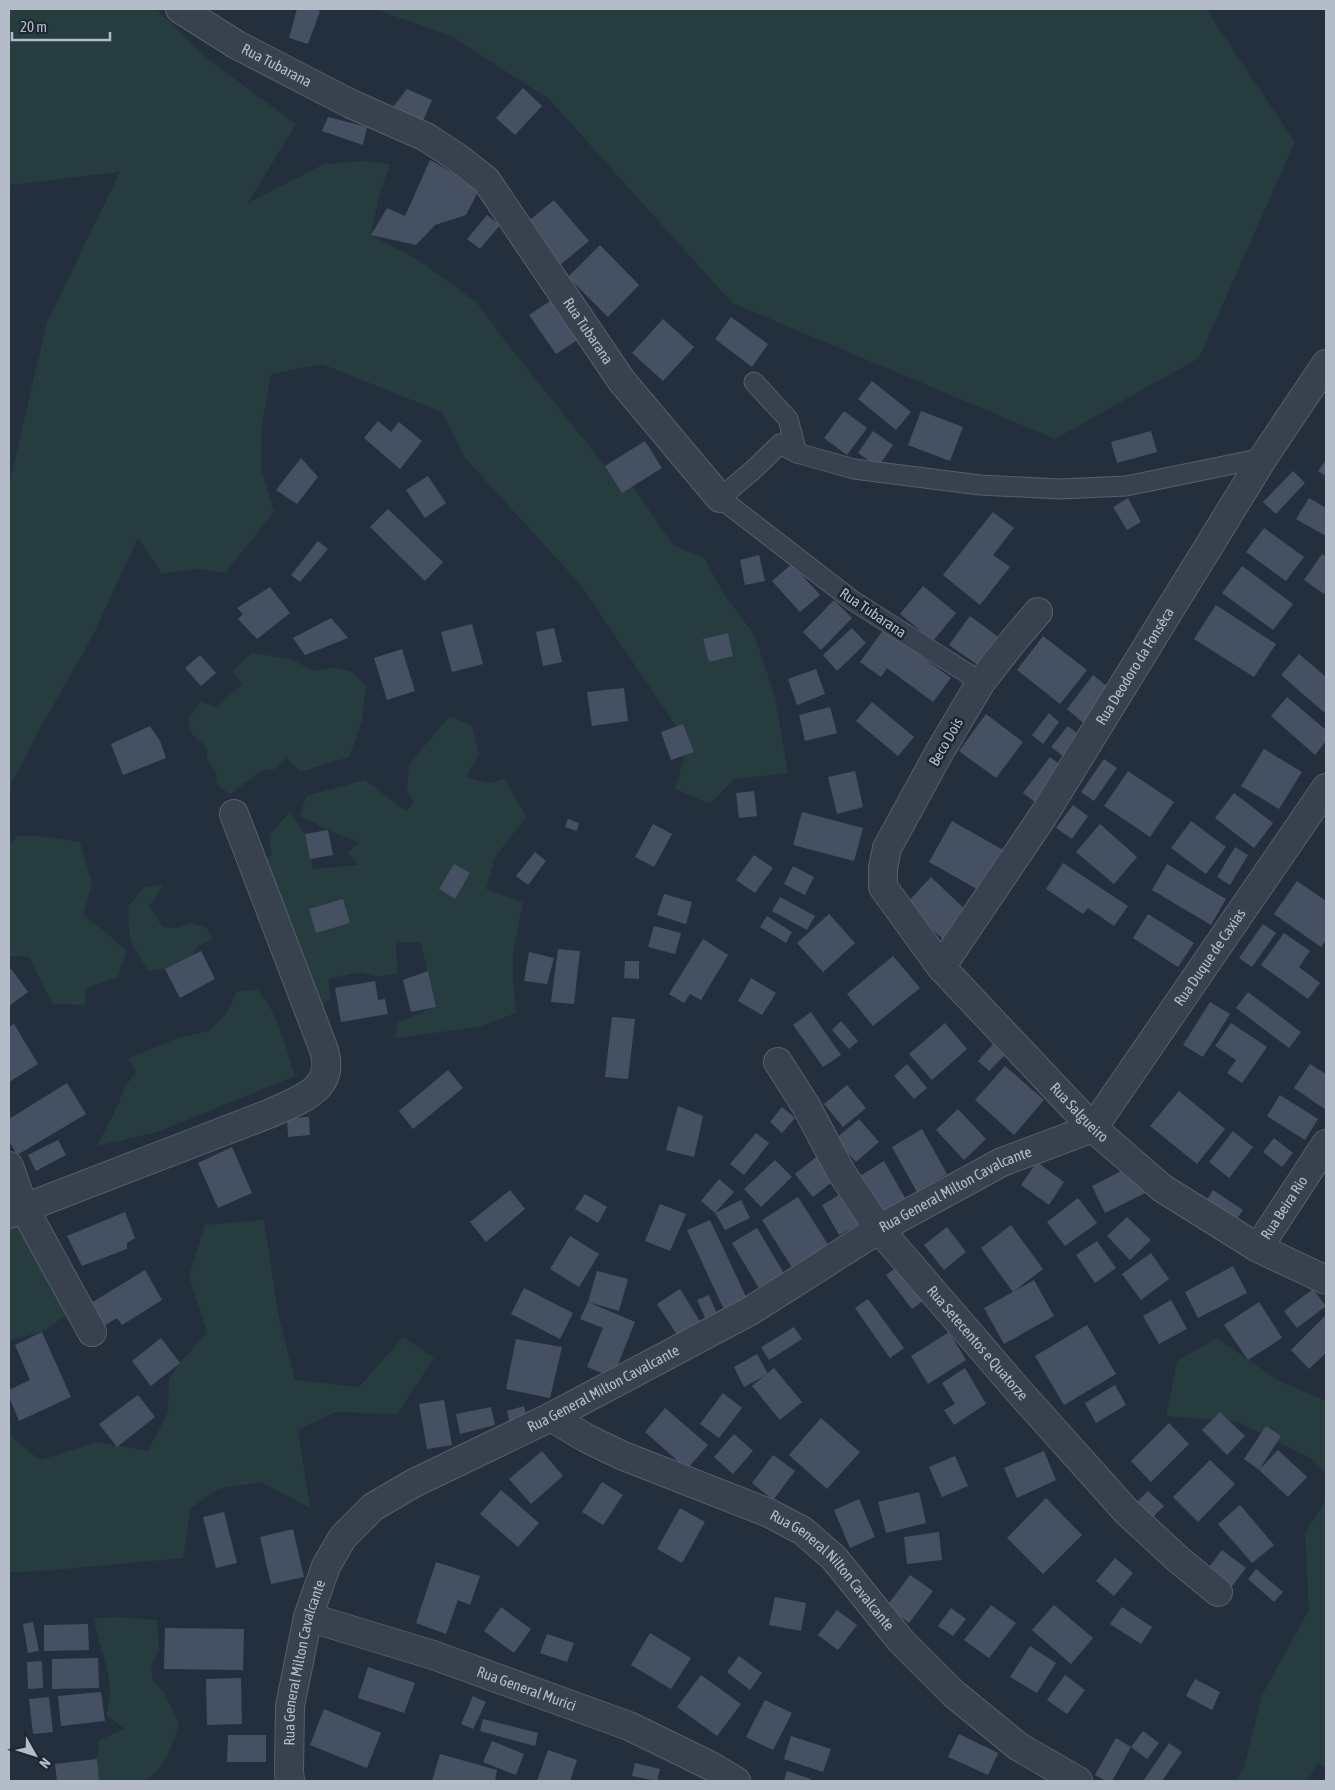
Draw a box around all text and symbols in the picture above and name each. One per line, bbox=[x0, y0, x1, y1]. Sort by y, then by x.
scale bar bbox=[12, 10, 110, 42]
text: 20 m bbox=[20, 18, 47, 35]
street label: Rua Tubarana bbox=[239, 40, 315, 90]
street label: Rua Tubarana bbox=[560, 294, 617, 367]
street label: Rua Tubarana bbox=[837, 584, 910, 641]
street label: Rua Deodoro da Fonsêca bbox=[1092, 604, 1177, 728]
street label: Beco Dois bbox=[925, 715, 966, 769]
street label: Rua Duque de Caxias bbox=[1170, 905, 1249, 1009]
street label: Rua Salgueiro bbox=[1047, 1079, 1112, 1145]
street label: Rua General Milton Cavalcante bbox=[876, 1143, 1034, 1235]
street label: Rua Beira Rio bbox=[1257, 1173, 1311, 1243]
street label: Rua Setecentos e Quatorze bbox=[924, 1282, 1032, 1404]
street label: Rua General Milton Cavalcante bbox=[524, 1341, 682, 1435]
street label: Rua General Nilton Cavalcante bbox=[767, 1506, 898, 1634]
street label: Rua General Milton Cavalcante bbox=[280, 1577, 329, 1746]
street label: Rua General Murici bbox=[475, 1663, 578, 1714]
north arrow bbox=[10, 1730, 60, 1780]
text: N bbox=[36, 1755, 54, 1771]

